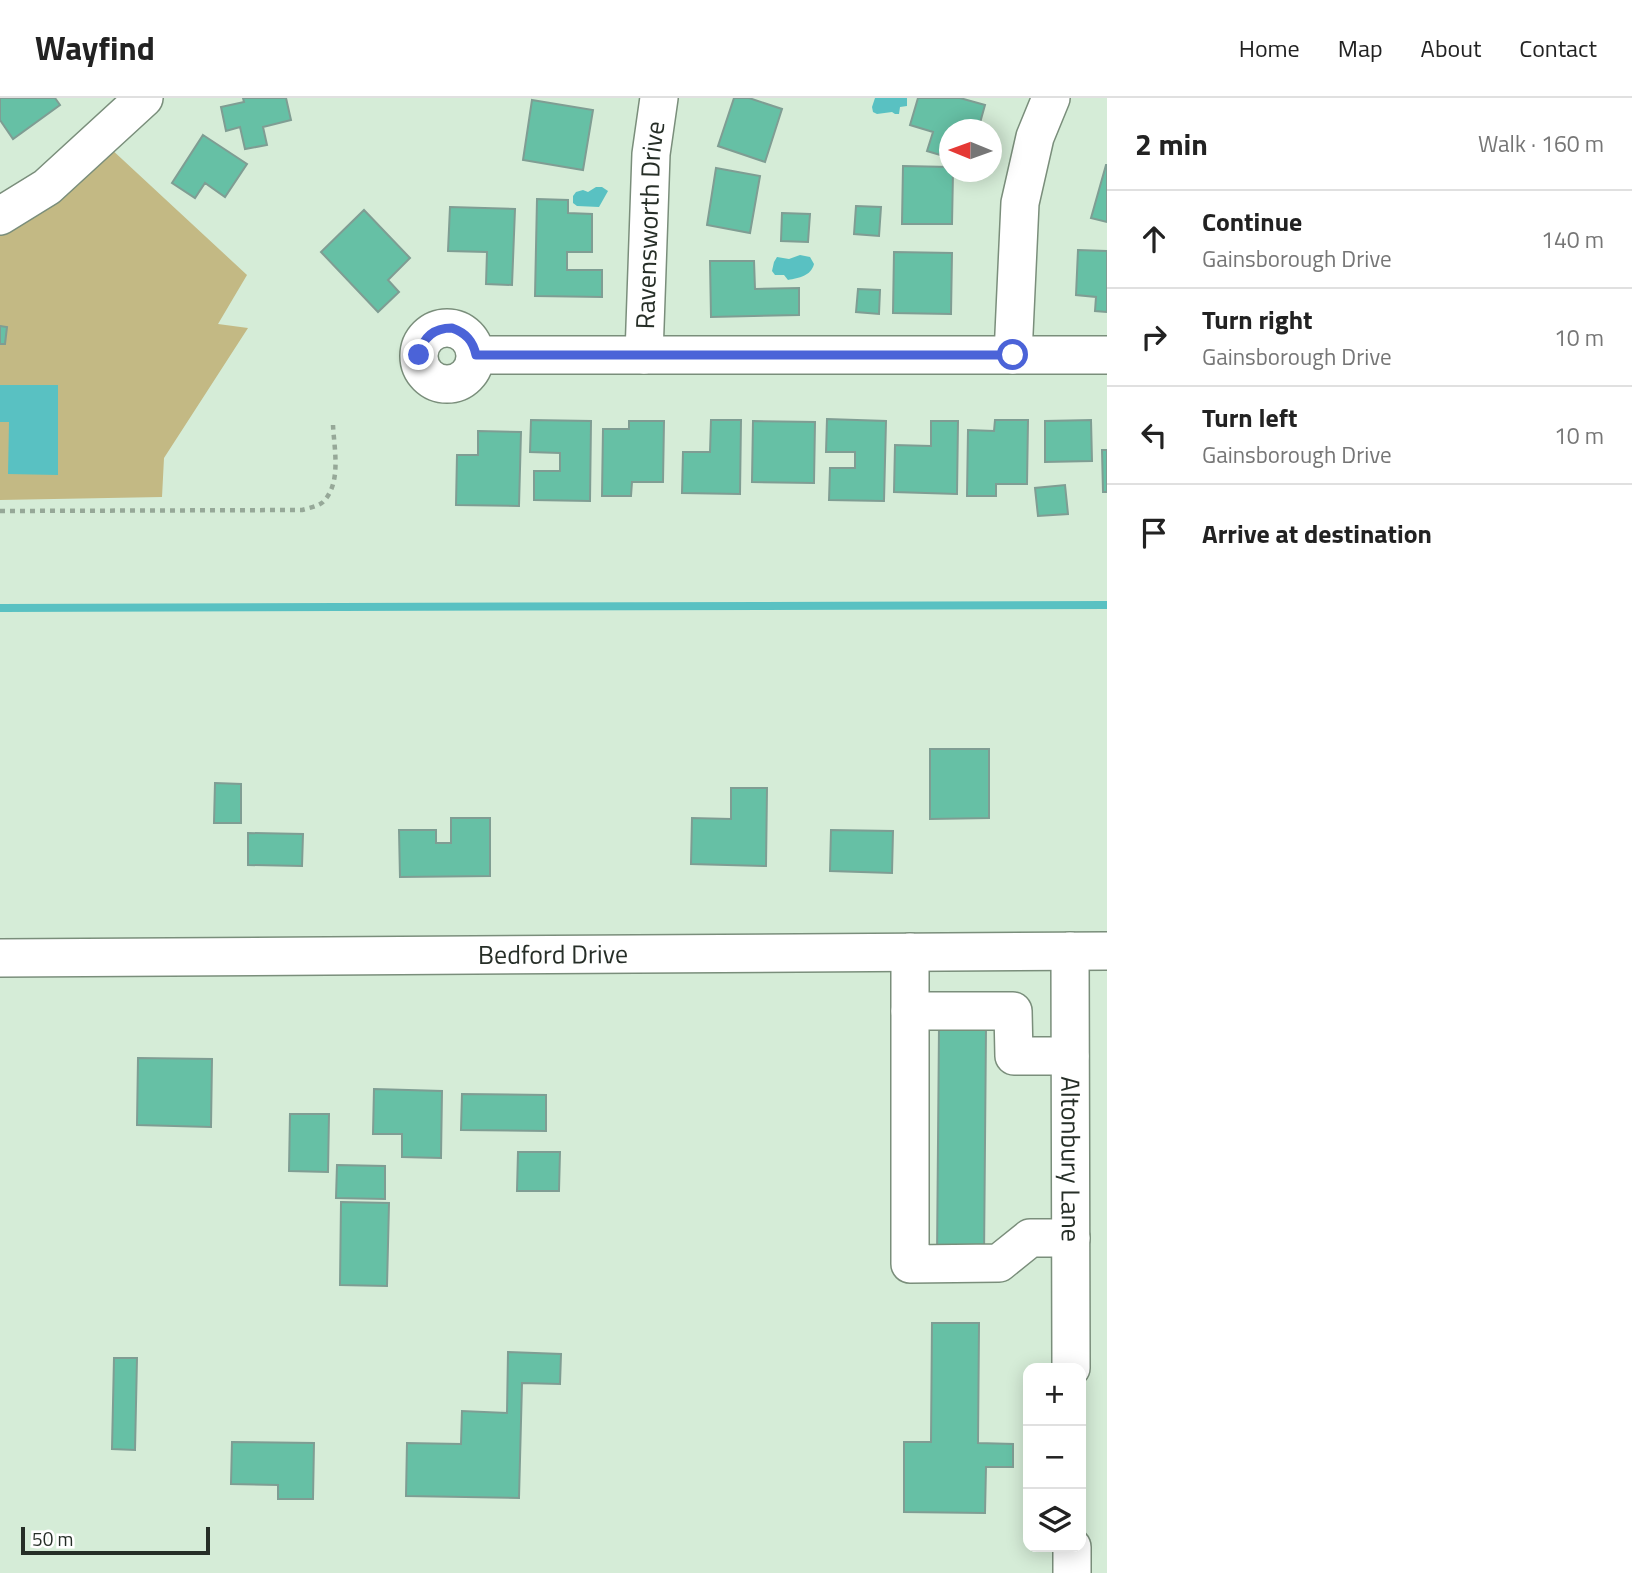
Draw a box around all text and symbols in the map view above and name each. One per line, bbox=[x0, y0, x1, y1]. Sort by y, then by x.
text: Wayfind bbox=[35, 23, 155, 73]
text: Home bbox=[1239, 30, 1300, 66]
text: Map bbox=[1338, 30, 1383, 66]
text: About bbox=[1421, 30, 1481, 66]
text: Contact bbox=[1519, 30, 1597, 66]
street label: Ravensworth Drive bbox=[625, 118, 674, 330]
north arrow bbox=[939, 119, 1002, 182]
text: 2 min bbox=[1135, 121, 1208, 167]
text: Walk · 160 m bbox=[1478, 126, 1604, 161]
text: Continue bbox=[1202, 202, 1302, 241]
icon: ahead bbox=[1135, 220, 1173, 258]
text: 140 m bbox=[1541, 222, 1604, 257]
text: Gainsborough Drive bbox=[1202, 241, 1392, 276]
text: Turn right bbox=[1202, 300, 1313, 339]
icon: right bbox=[1135, 318, 1173, 356]
text: 10 m bbox=[1554, 320, 1604, 355]
route end bbox=[403, 339, 434, 370]
route start bbox=[997, 339, 1028, 370]
text: Gainsborough Drive bbox=[1202, 339, 1392, 374]
text: Turn left bbox=[1202, 398, 1297, 437]
icon: left bbox=[1135, 416, 1173, 454]
text: 10 m bbox=[1554, 418, 1604, 453]
text: Gainsborough Drive bbox=[1202, 437, 1392, 472]
icon: arrive bbox=[1135, 514, 1173, 552]
text: Arrive at destination bbox=[1202, 514, 1432, 553]
street label: Bedford Drive bbox=[478, 934, 628, 974]
street label: Altonbury Lane bbox=[1051, 1076, 1091, 1242]
map controls bbox=[1023, 1363, 1086, 1552]
button: + bbox=[1023, 1363, 1086, 1426]
button: − bbox=[1023, 1426, 1086, 1489]
button: layers bbox=[1023, 1489, 1086, 1552]
scale bar bbox=[21, 1524, 210, 1556]
text: 50 m bbox=[32, 1524, 73, 1553]

